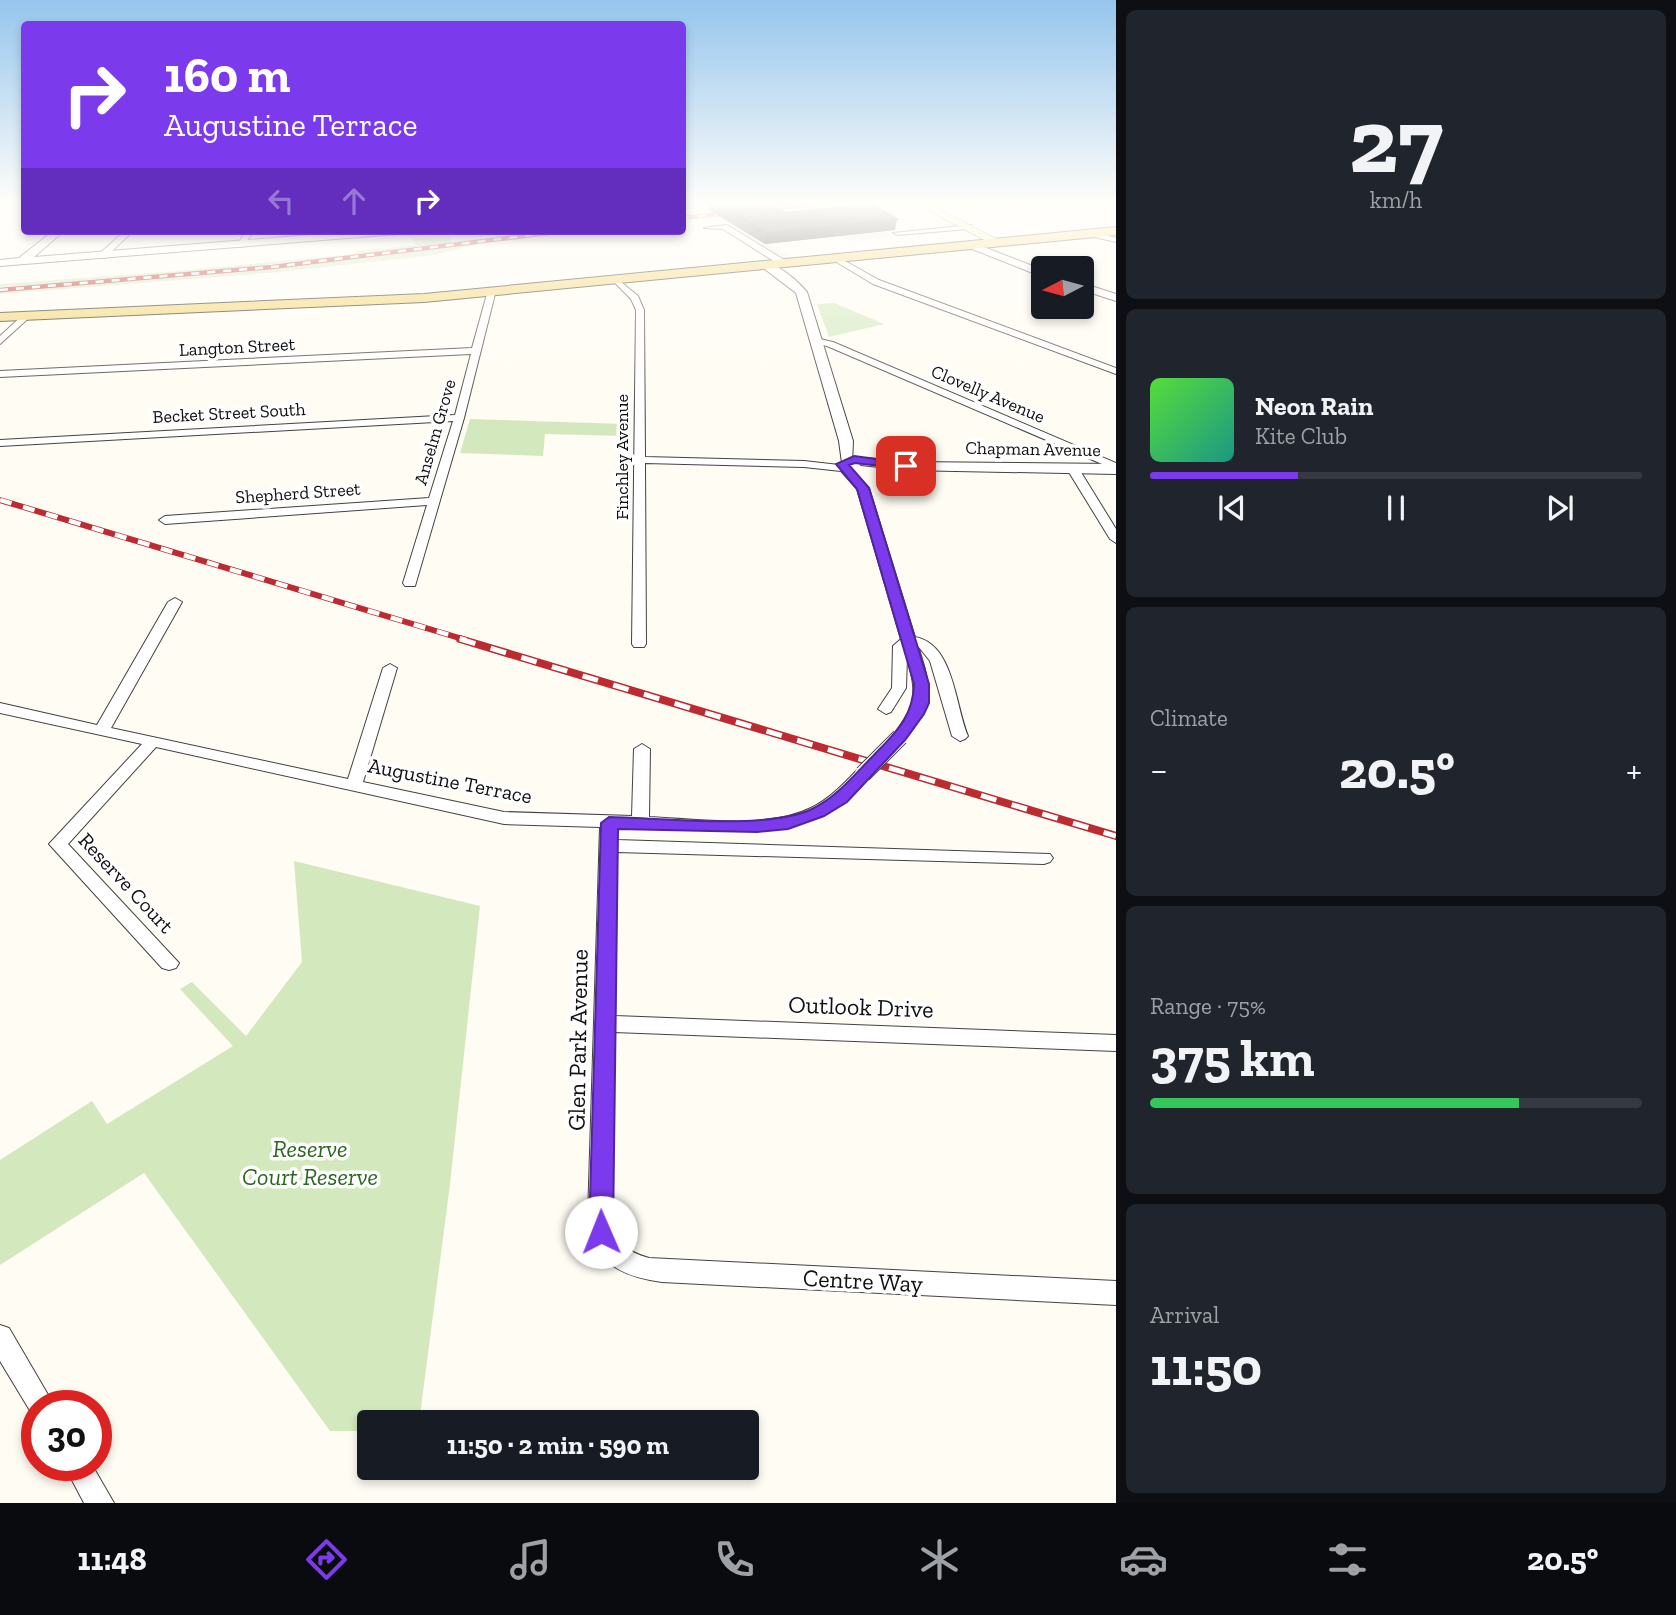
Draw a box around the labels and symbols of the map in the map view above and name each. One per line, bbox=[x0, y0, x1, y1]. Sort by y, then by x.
north arrow bbox=[1031, 256, 1094, 318]
street label: Langton Street bbox=[178, 333, 296, 361]
street label: Clovelly Avenue bbox=[928, 360, 1048, 428]
street label: Anselm Grove bbox=[409, 377, 461, 487]
street label: Finchley Avenue bbox=[611, 394, 633, 520]
street label: Becket Street South bbox=[152, 398, 306, 428]
pin bbox=[876, 436, 936, 496]
street label: Chapman Avenue bbox=[965, 437, 1101, 461]
street label: Shepherd Street bbox=[235, 478, 362, 508]
street label: Augustine Terrace bbox=[366, 752, 534, 809]
street label: Reserve Court bbox=[74, 827, 179, 938]
street label: Glen Park Avenue bbox=[561, 949, 594, 1131]
street label: Outlook Drive bbox=[788, 989, 934, 1024]
park label: Reserve Court Reserve bbox=[242, 1134, 378, 1191]
position arrow bbox=[564, 1195, 638, 1269]
street label: Centre Way bbox=[802, 1263, 925, 1298]
speed limit sign: 30 bbox=[21, 1390, 112, 1481]

